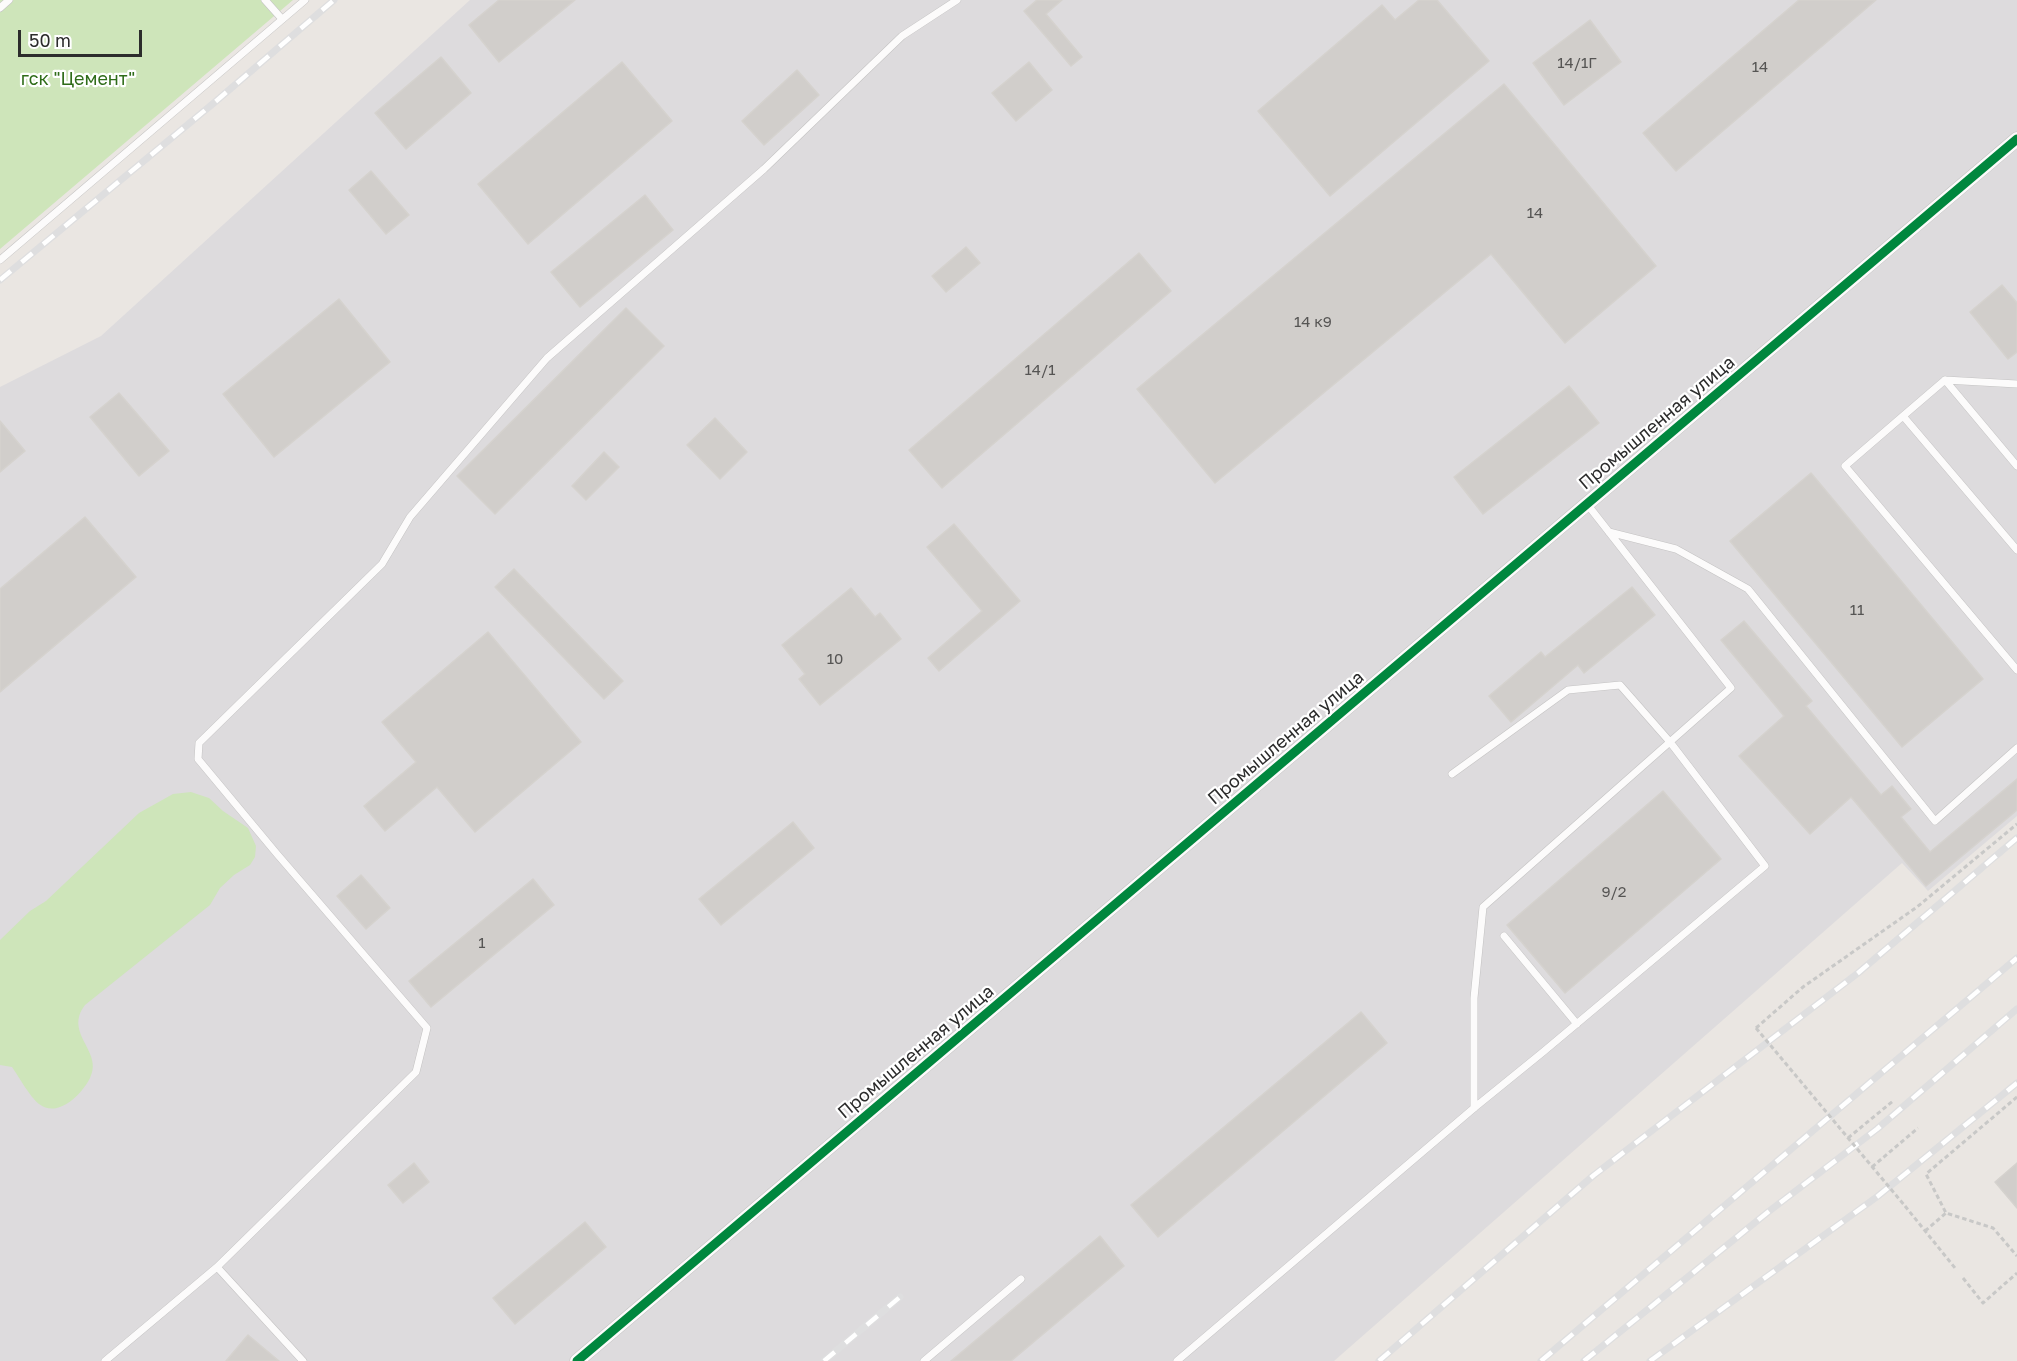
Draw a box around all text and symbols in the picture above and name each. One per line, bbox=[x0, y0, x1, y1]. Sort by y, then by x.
scale bar bbox=[21, 18, 146, 56]
text: 50 m bbox=[29, 29, 71, 51]
house number: 14/1Г bbox=[1557, 54, 1597, 72]
house number: 14 bbox=[1752, 58, 1768, 76]
park label: гск "Цемент" bbox=[21, 68, 135, 90]
house number: 14 bbox=[1527, 204, 1543, 222]
house number: 14 к9 bbox=[1294, 313, 1332, 331]
street label: Промышленная улица bbox=[1575, 352, 1739, 494]
house number: 14/1 bbox=[1025, 361, 1055, 379]
house number: 11 bbox=[1850, 601, 1864, 619]
house number: 10 bbox=[827, 650, 843, 668]
street label: Промышленная улица bbox=[1204, 667, 1368, 809]
house number: 9/2 bbox=[1602, 883, 1626, 901]
house number: 1 bbox=[478, 934, 486, 952]
street label: Промышленная улица bbox=[834, 981, 998, 1123]

